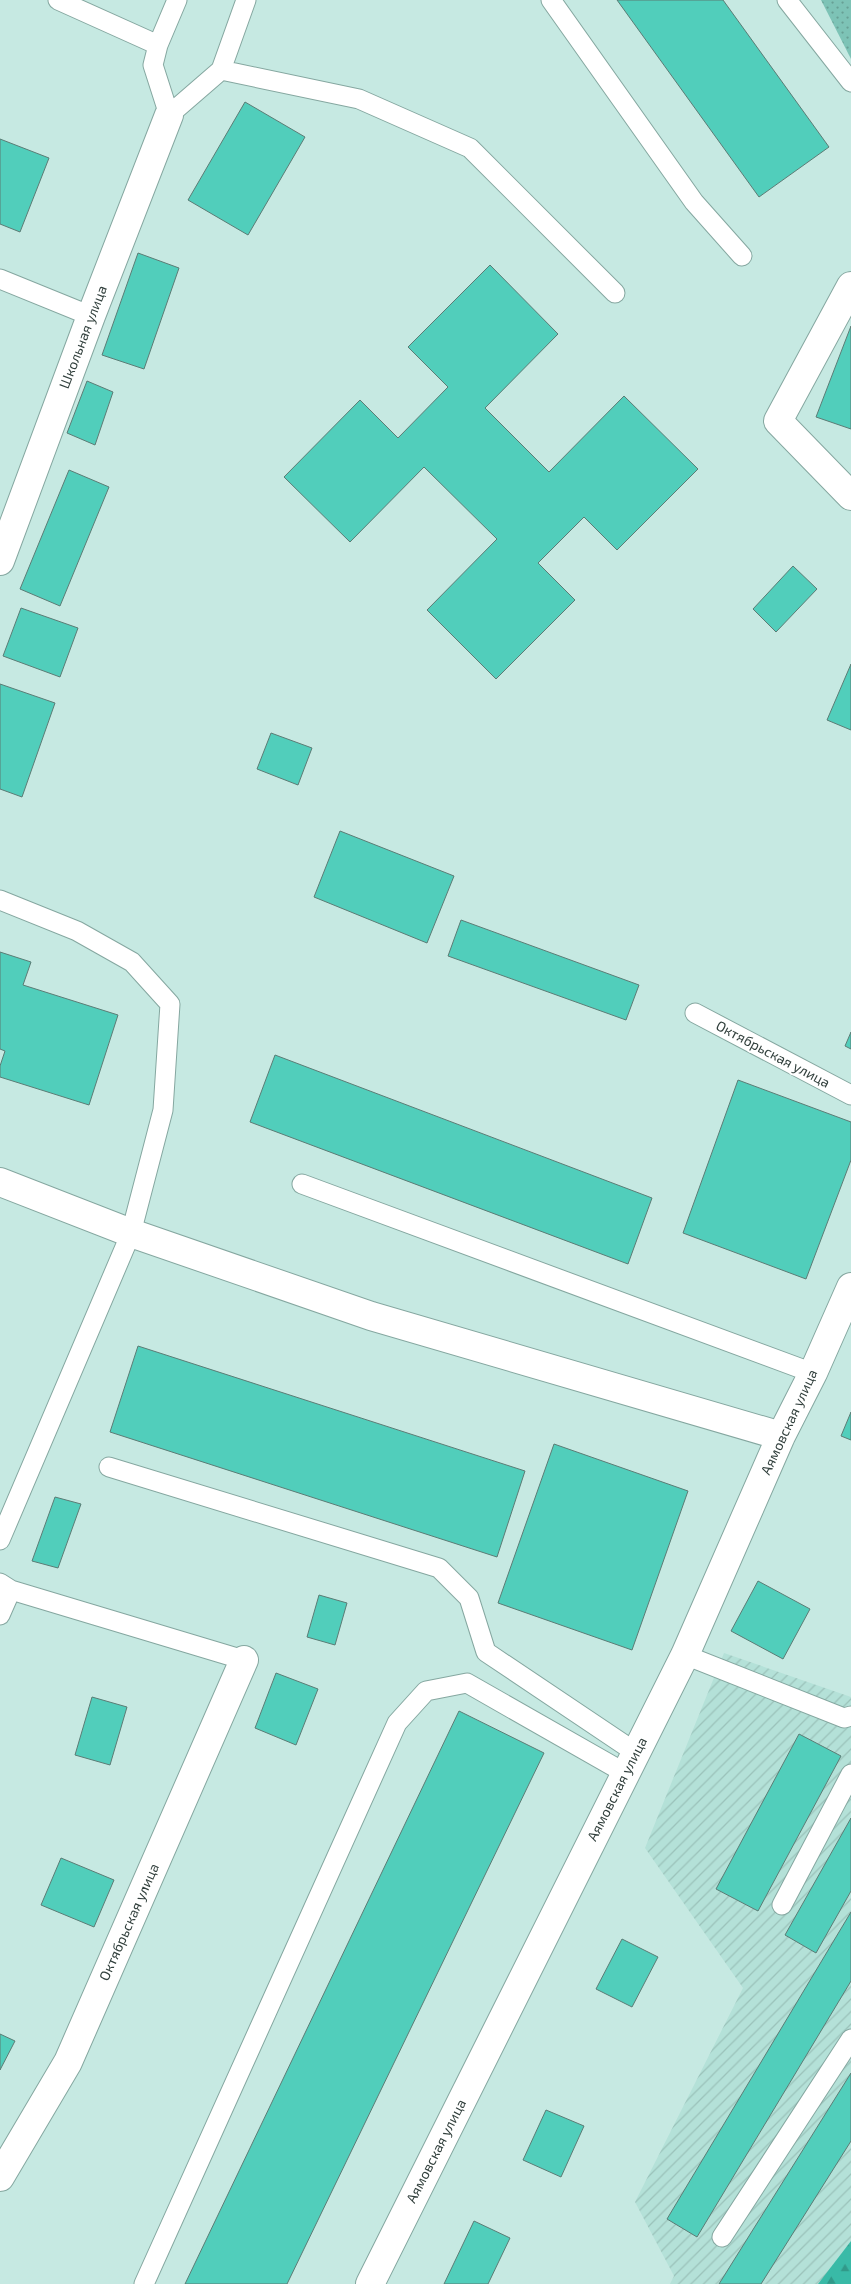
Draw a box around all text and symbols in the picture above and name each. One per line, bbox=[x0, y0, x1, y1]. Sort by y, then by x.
street label: Школьная улица bbox=[55, 283, 110, 391]
street label: Октябрьская улица bbox=[713, 1016, 833, 1091]
street label: Аямовская улица bbox=[757, 1366, 820, 1477]
street label: Аямовская улица bbox=[583, 1734, 650, 1844]
street label: Октябрьская улица bbox=[95, 1860, 162, 1983]
street label: Аямовская улица bbox=[402, 2096, 469, 2206]

